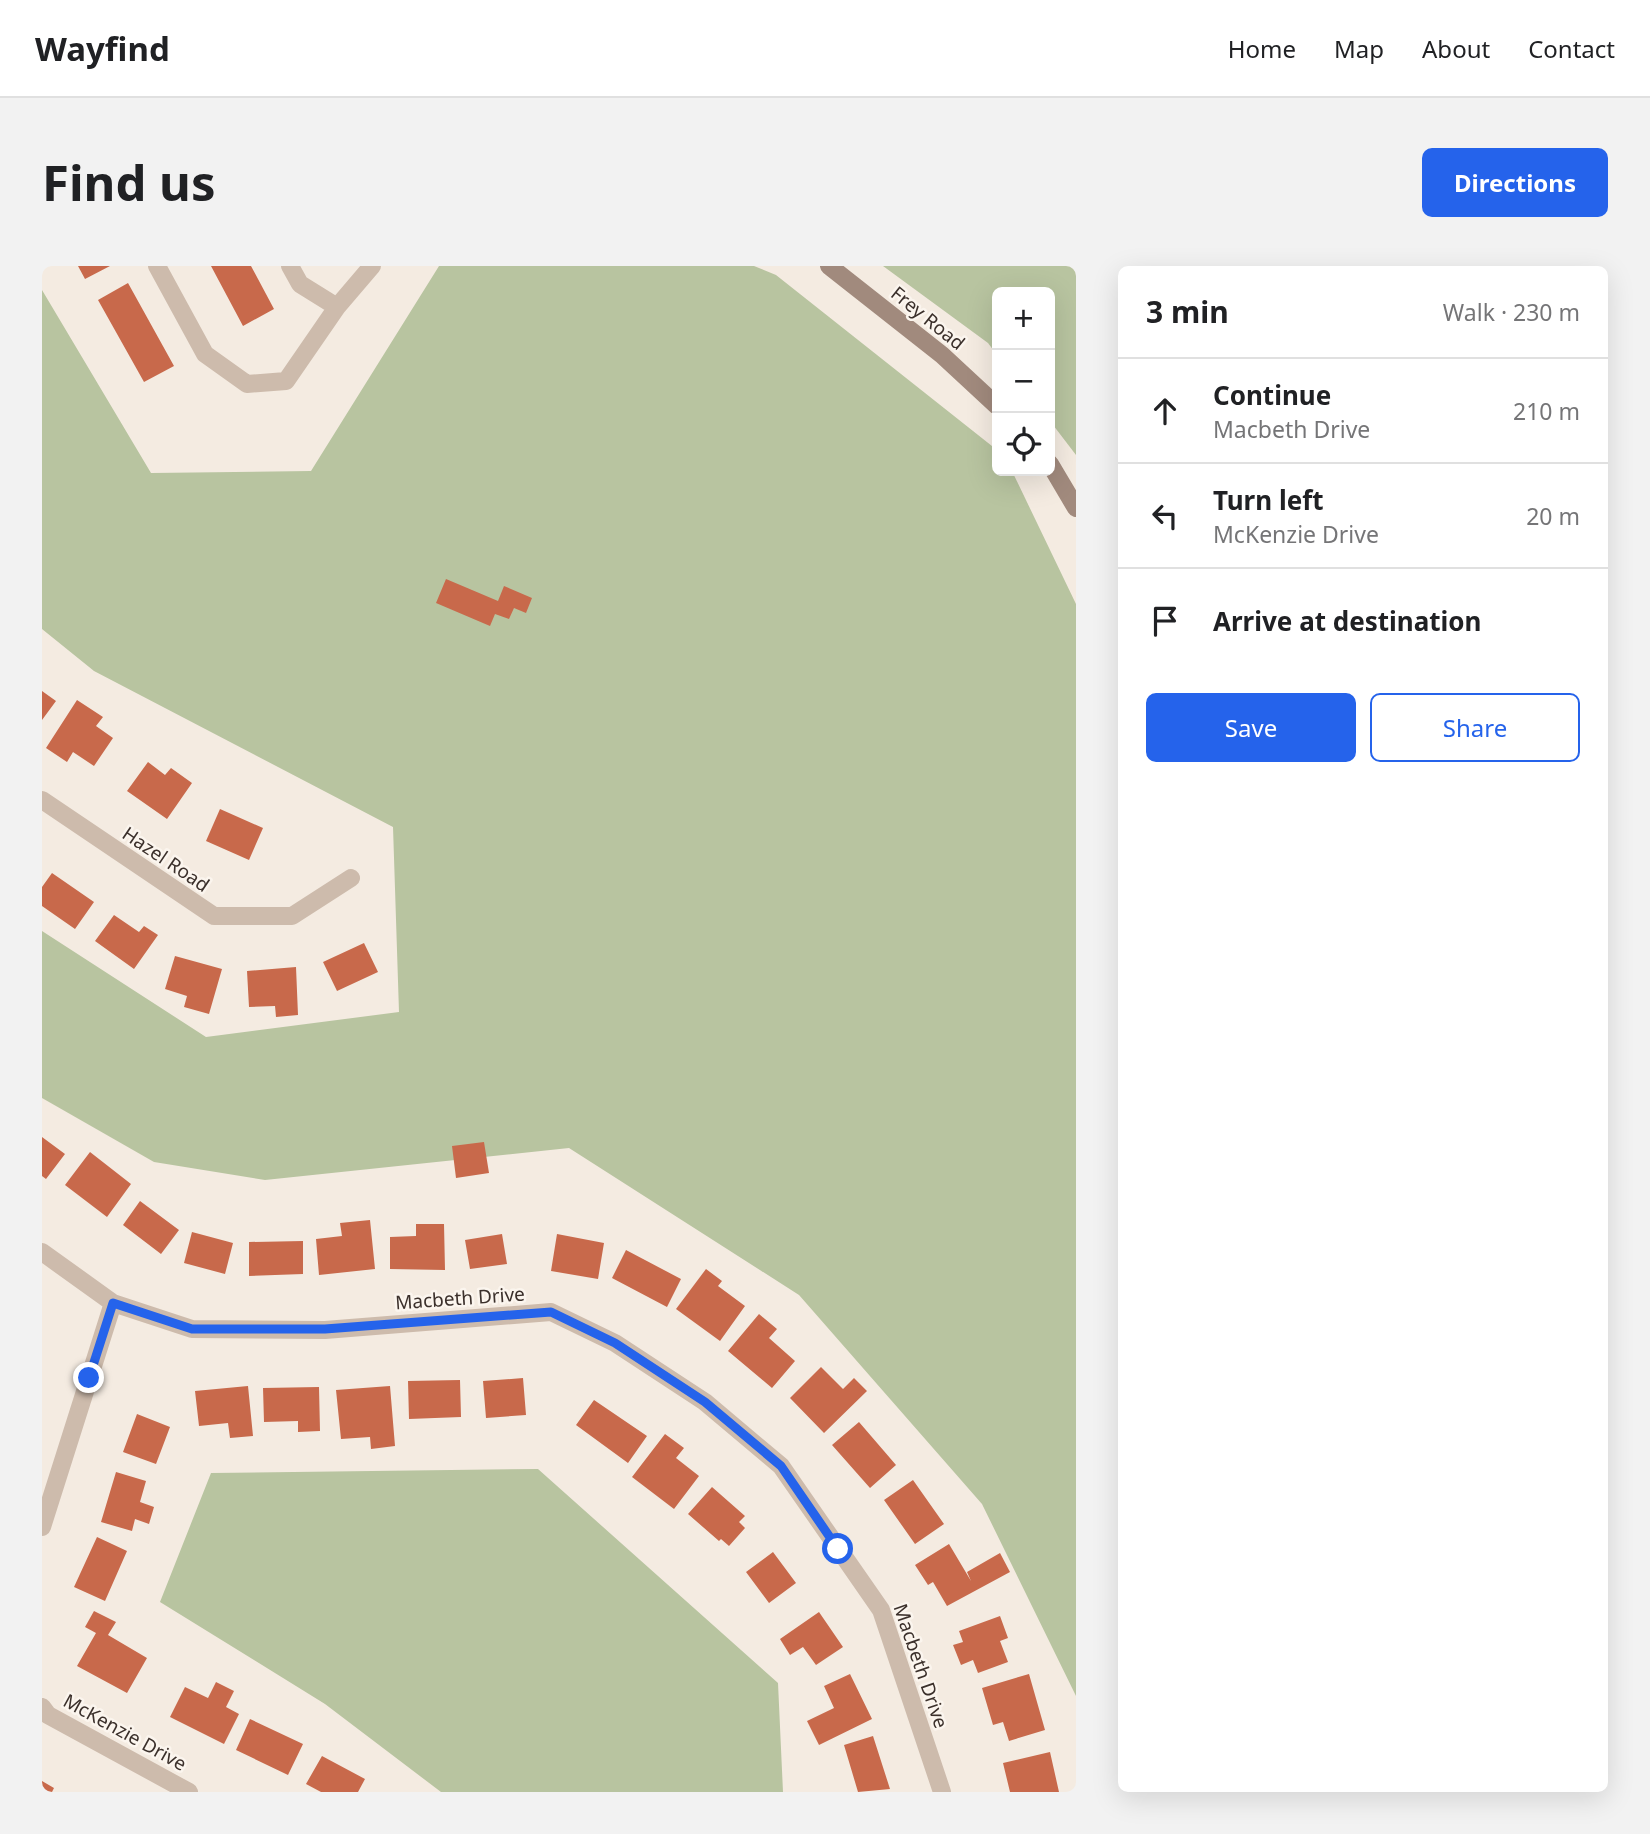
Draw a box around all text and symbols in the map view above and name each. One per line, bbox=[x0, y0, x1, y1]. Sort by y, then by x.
text: Wayfind bbox=[35, 26, 170, 71]
text: Home bbox=[1228, 32, 1296, 65]
text: Map bbox=[1334, 32, 1384, 65]
text: About bbox=[1422, 32, 1490, 65]
text: Contact bbox=[1528, 32, 1615, 65]
button: Directions bbox=[1422, 148, 1608, 217]
text: Find us bbox=[42, 149, 216, 215]
street label: Frey Road bbox=[886, 280, 970, 356]
map controls bbox=[992, 287, 1055, 476]
button: + bbox=[992, 287, 1055, 350]
text: 3 min bbox=[1146, 291, 1229, 332]
text: Walk · 230 m bbox=[1443, 296, 1580, 328]
button: − bbox=[992, 350, 1055, 413]
text: Continue bbox=[1213, 377, 1331, 413]
icon: ahead bbox=[1146, 392, 1184, 430]
text: 210 m bbox=[1513, 395, 1580, 427]
button: locate bbox=[992, 413, 1055, 476]
text: Macbeth Drive bbox=[1213, 413, 1370, 445]
text: Turn left bbox=[1213, 482, 1324, 518]
icon: left bbox=[1146, 497, 1184, 535]
text: 20 m bbox=[1526, 500, 1580, 532]
text: McKenzie Drive bbox=[1213, 518, 1379, 550]
icon: arrive bbox=[1146, 602, 1184, 640]
text: Arrive at destination bbox=[1213, 603, 1482, 639]
button: Save bbox=[1146, 693, 1356, 762]
button: Share bbox=[1370, 693, 1580, 762]
street label: Hazel Road bbox=[117, 820, 215, 898]
street label: Macbeth Drive bbox=[394, 1280, 526, 1316]
route end bbox=[73, 1362, 104, 1393]
route start bbox=[822, 1533, 853, 1564]
street label: Macbeth Drive bbox=[888, 1600, 954, 1732]
street label: McKenzie Drive bbox=[59, 1687, 191, 1777]

